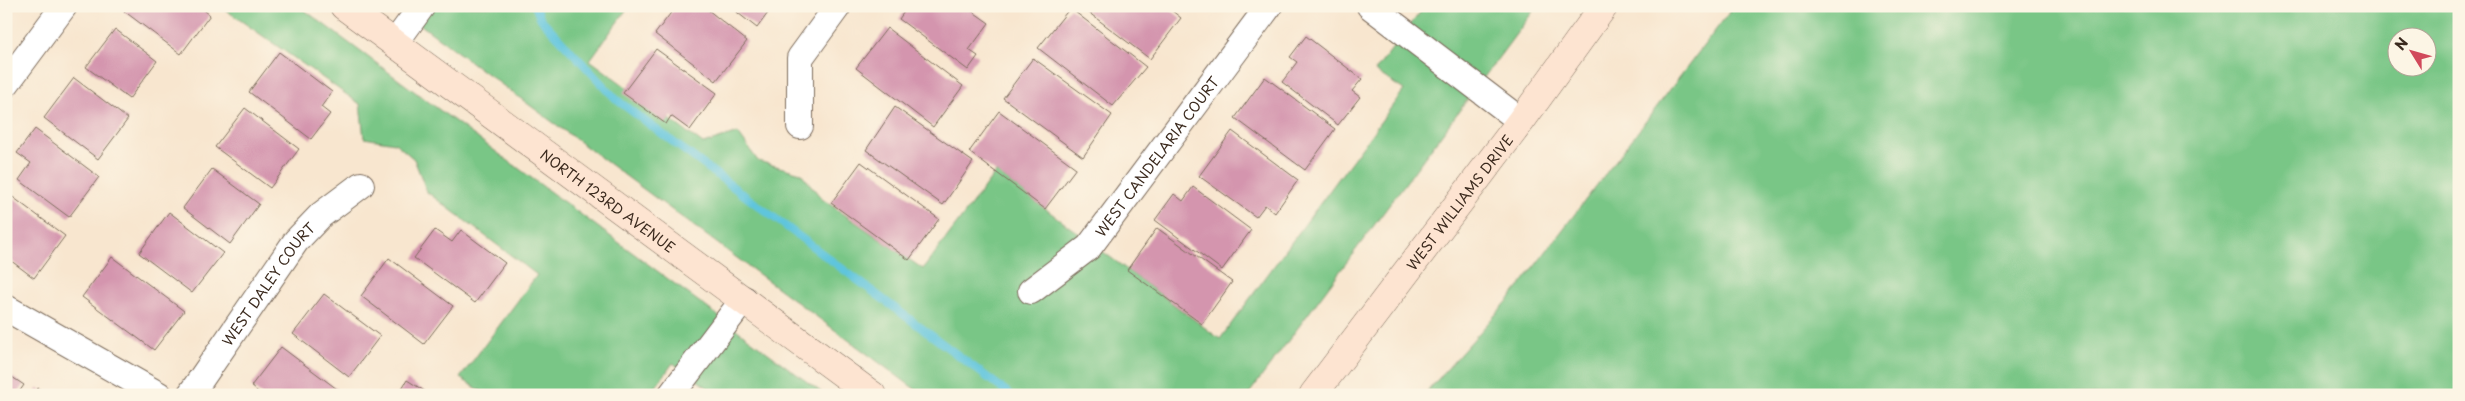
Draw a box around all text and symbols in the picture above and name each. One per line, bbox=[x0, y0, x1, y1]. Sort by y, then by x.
north arrow bbox=[2388, 28, 2438, 78]
text: N bbox=[2389, 33, 2413, 55]
street label: WEST CANDELARIA COURT bbox=[1090, 71, 1224, 241]
street label: WEST WILLIAMS DRIVE bbox=[1401, 130, 1518, 274]
street label: NORTH 123RD AVENUE bbox=[536, 144, 680, 257]
street label: WEST DALEY COURT bbox=[217, 217, 320, 350]

